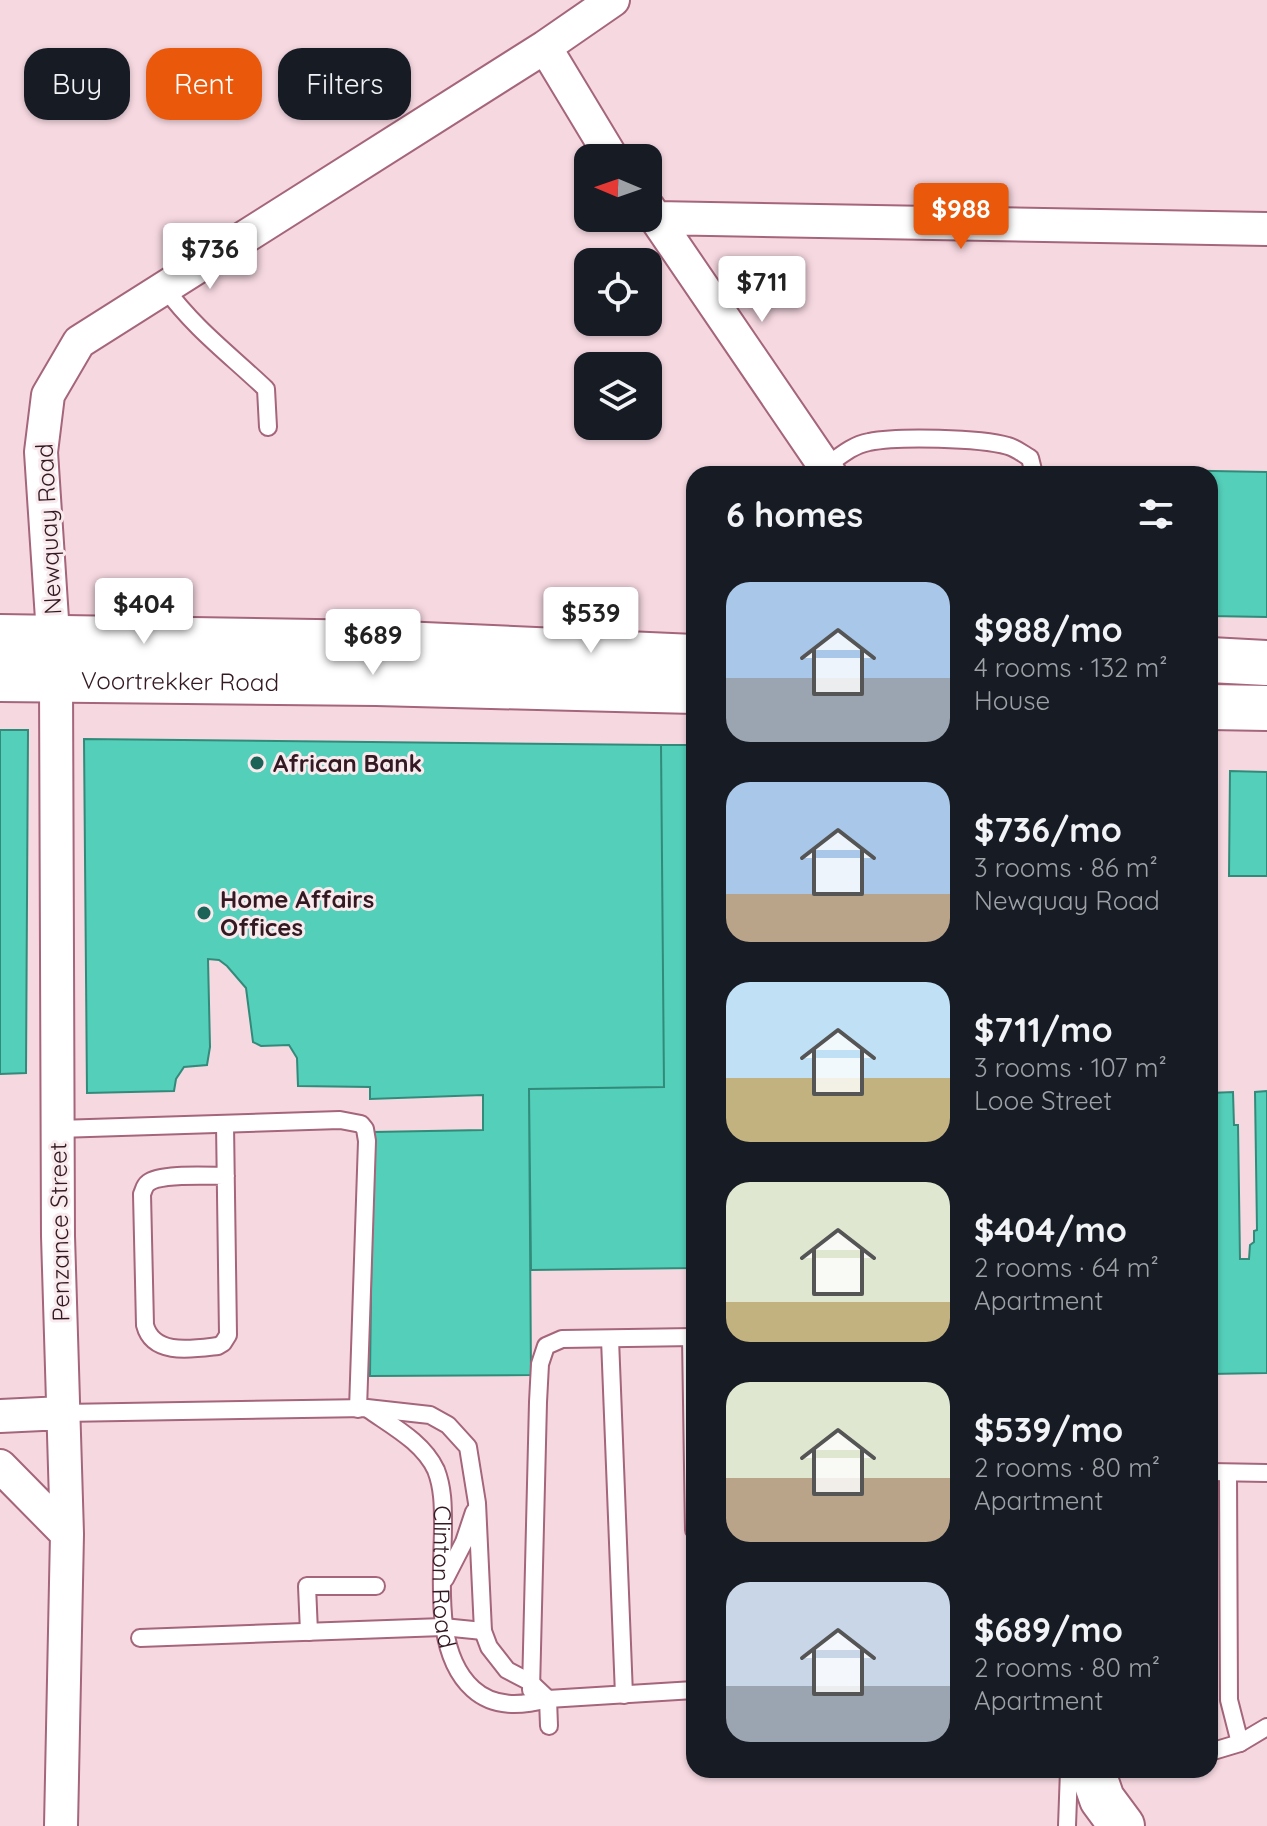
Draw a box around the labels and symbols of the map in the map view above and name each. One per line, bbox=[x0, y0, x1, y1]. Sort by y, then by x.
north arrow bbox=[574, 144, 662, 232]
pin: $988 bbox=[914, 183, 1008, 251]
pin: $736 bbox=[163, 223, 257, 291]
pin: $711 bbox=[715, 256, 809, 324]
street label: Newquay Road bbox=[29, 443, 67, 615]
pin: $404 bbox=[97, 578, 191, 646]
pin: $539 bbox=[544, 587, 638, 655]
pin: $689 bbox=[326, 609, 420, 677]
street label: Voortrekker Road bbox=[81, 665, 279, 697]
place label: African Bank bbox=[273, 748, 422, 778]
marker: African Bank bbox=[248, 754, 266, 772]
place label: Home Affairs Offices bbox=[220, 884, 374, 942]
marker: Home Affairs Offices bbox=[195, 904, 213, 922]
street label: Penzance Street bbox=[42, 1142, 76, 1322]
street label: Clinton Road bbox=[427, 1505, 463, 1651]

